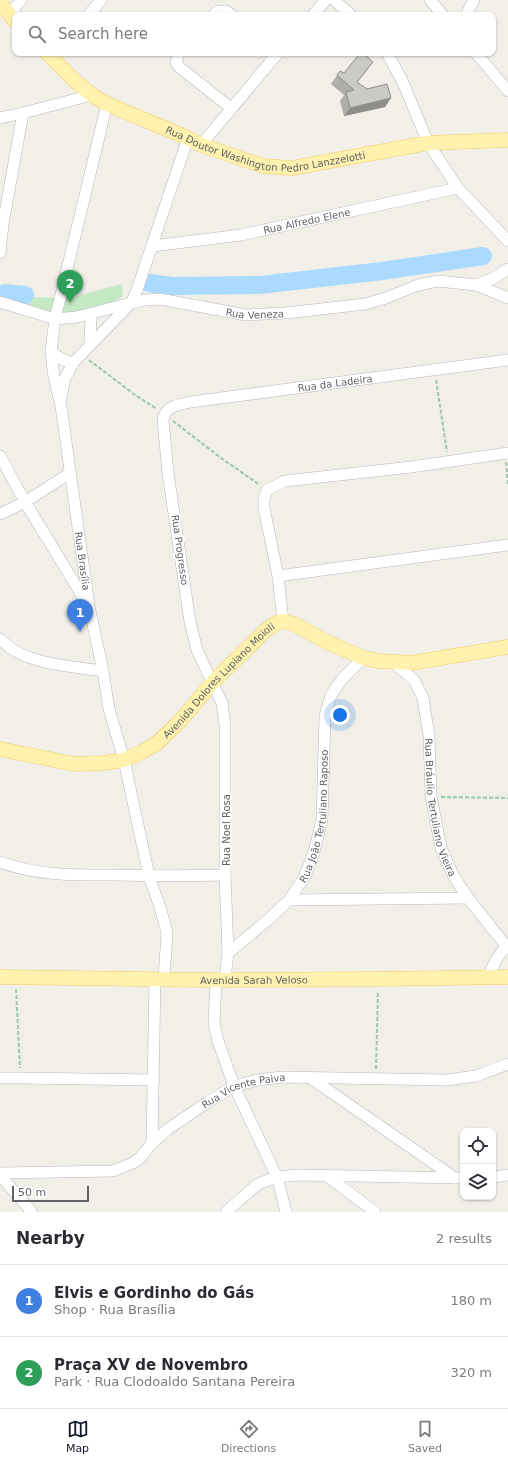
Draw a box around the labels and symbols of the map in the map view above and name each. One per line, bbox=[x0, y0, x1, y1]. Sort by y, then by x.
street label: Rua Doutor Washington Pedro Lanzzelotti bbox=[164, 124, 366, 174]
street label: Rua Alfredo Elene bbox=[262, 206, 351, 236]
pin: 2 bbox=[57, 270, 83, 303]
street label: Rua Veneza bbox=[225, 306, 284, 321]
street label: Rua da Ladeira bbox=[297, 373, 373, 393]
street label: Rua Progresso bbox=[170, 514, 190, 586]
street label: Rua Brasília bbox=[73, 531, 92, 591]
pin: 1 bbox=[67, 599, 93, 632]
street label: Avenida Dolores Lupiano Moioli bbox=[160, 620, 277, 740]
your location bbox=[330, 705, 350, 725]
street label: Rua Bráulio Tertuliano Vieira bbox=[424, 738, 458, 878]
street label: Rua João Tertuliano Raposo bbox=[297, 749, 330, 885]
street label: Rua Noel Rosa bbox=[221, 794, 232, 866]
street label: Avenida Sarah Veloso bbox=[200, 974, 308, 986]
street label: Rua Vicente Paiva bbox=[199, 1071, 285, 1110]
scale bar bbox=[12, 1184, 89, 1203]

